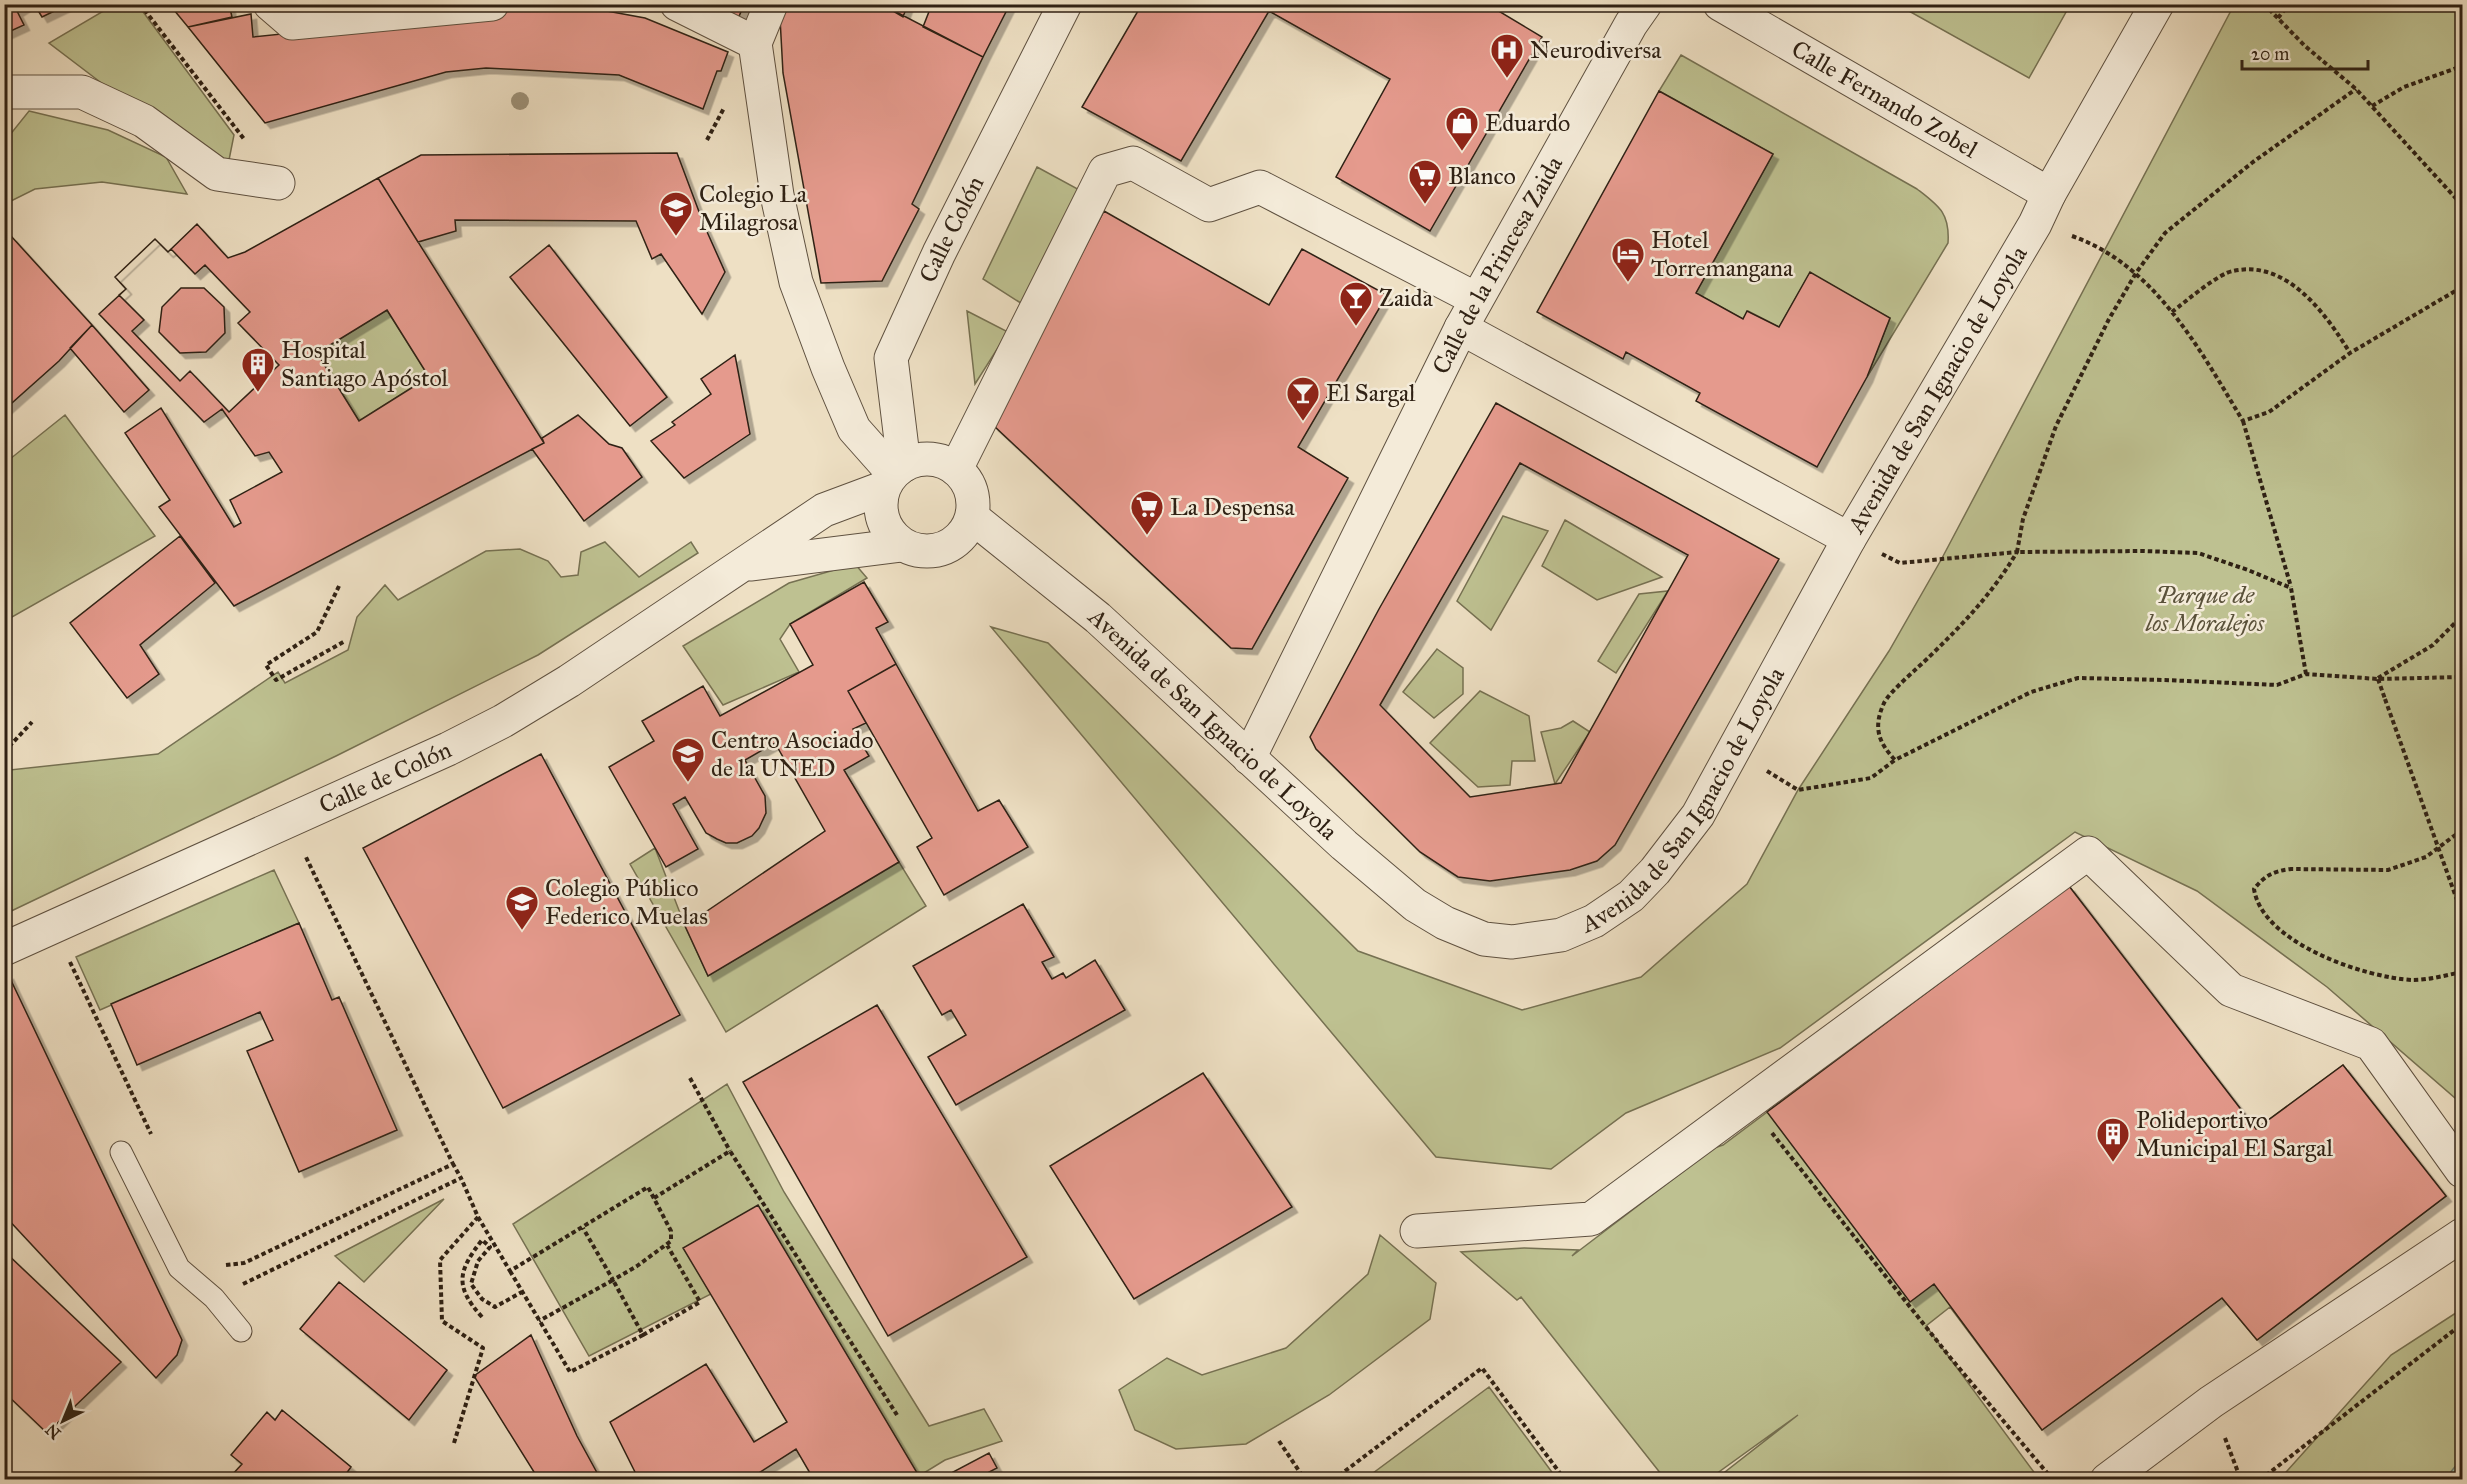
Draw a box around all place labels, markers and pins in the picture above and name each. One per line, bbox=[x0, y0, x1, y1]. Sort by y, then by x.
hospital icon: Neurodiversa bbox=[1489, 32, 1525, 79]
place label: Neurodiversa bbox=[1530, 35, 1662, 65]
shop icon: Eduardo bbox=[1444, 105, 1480, 152]
place label: Eduardo bbox=[1485, 108, 1570, 138]
supermarket icon: Blanco bbox=[1407, 158, 1443, 205]
place label: Blanco bbox=[1448, 161, 1516, 191]
place label: Colegio La Milagrosa bbox=[699, 179, 808, 237]
school or university icon: Colegio La Milagrosa bbox=[658, 190, 694, 237]
place label: Hotel Torremangana bbox=[1651, 225, 1794, 283]
hotel icon: Hotel Torremangana bbox=[1610, 236, 1646, 283]
bar icon: Zaida bbox=[1338, 280, 1374, 327]
place label: Zaida bbox=[1379, 283, 1434, 313]
place label: Hospital Santiago Apóstol bbox=[281, 335, 449, 393]
building icon: Hospital Santiago Apóstol bbox=[240, 346, 276, 393]
bar icon: El Sargal bbox=[1285, 375, 1321, 422]
place label: El Sargal bbox=[1326, 378, 1416, 408]
supermarket icon: La Despensa bbox=[1129, 489, 1165, 536]
place label: La Despensa bbox=[1170, 492, 1295, 522]
place label: Centro Asociado de la UNED bbox=[711, 725, 873, 783]
school or university icon: Centro Asociado de la UNED bbox=[670, 736, 706, 783]
place label: Colegio Público Federico Muelas bbox=[545, 873, 708, 931]
school or university icon: Colegio Público Federico Muelas bbox=[504, 884, 540, 931]
place label: Polideportivo Municipal El Sargal bbox=[2136, 1105, 2333, 1163]
building icon: Polideportivo Municipal El Sargal bbox=[2095, 1116, 2131, 1163]

